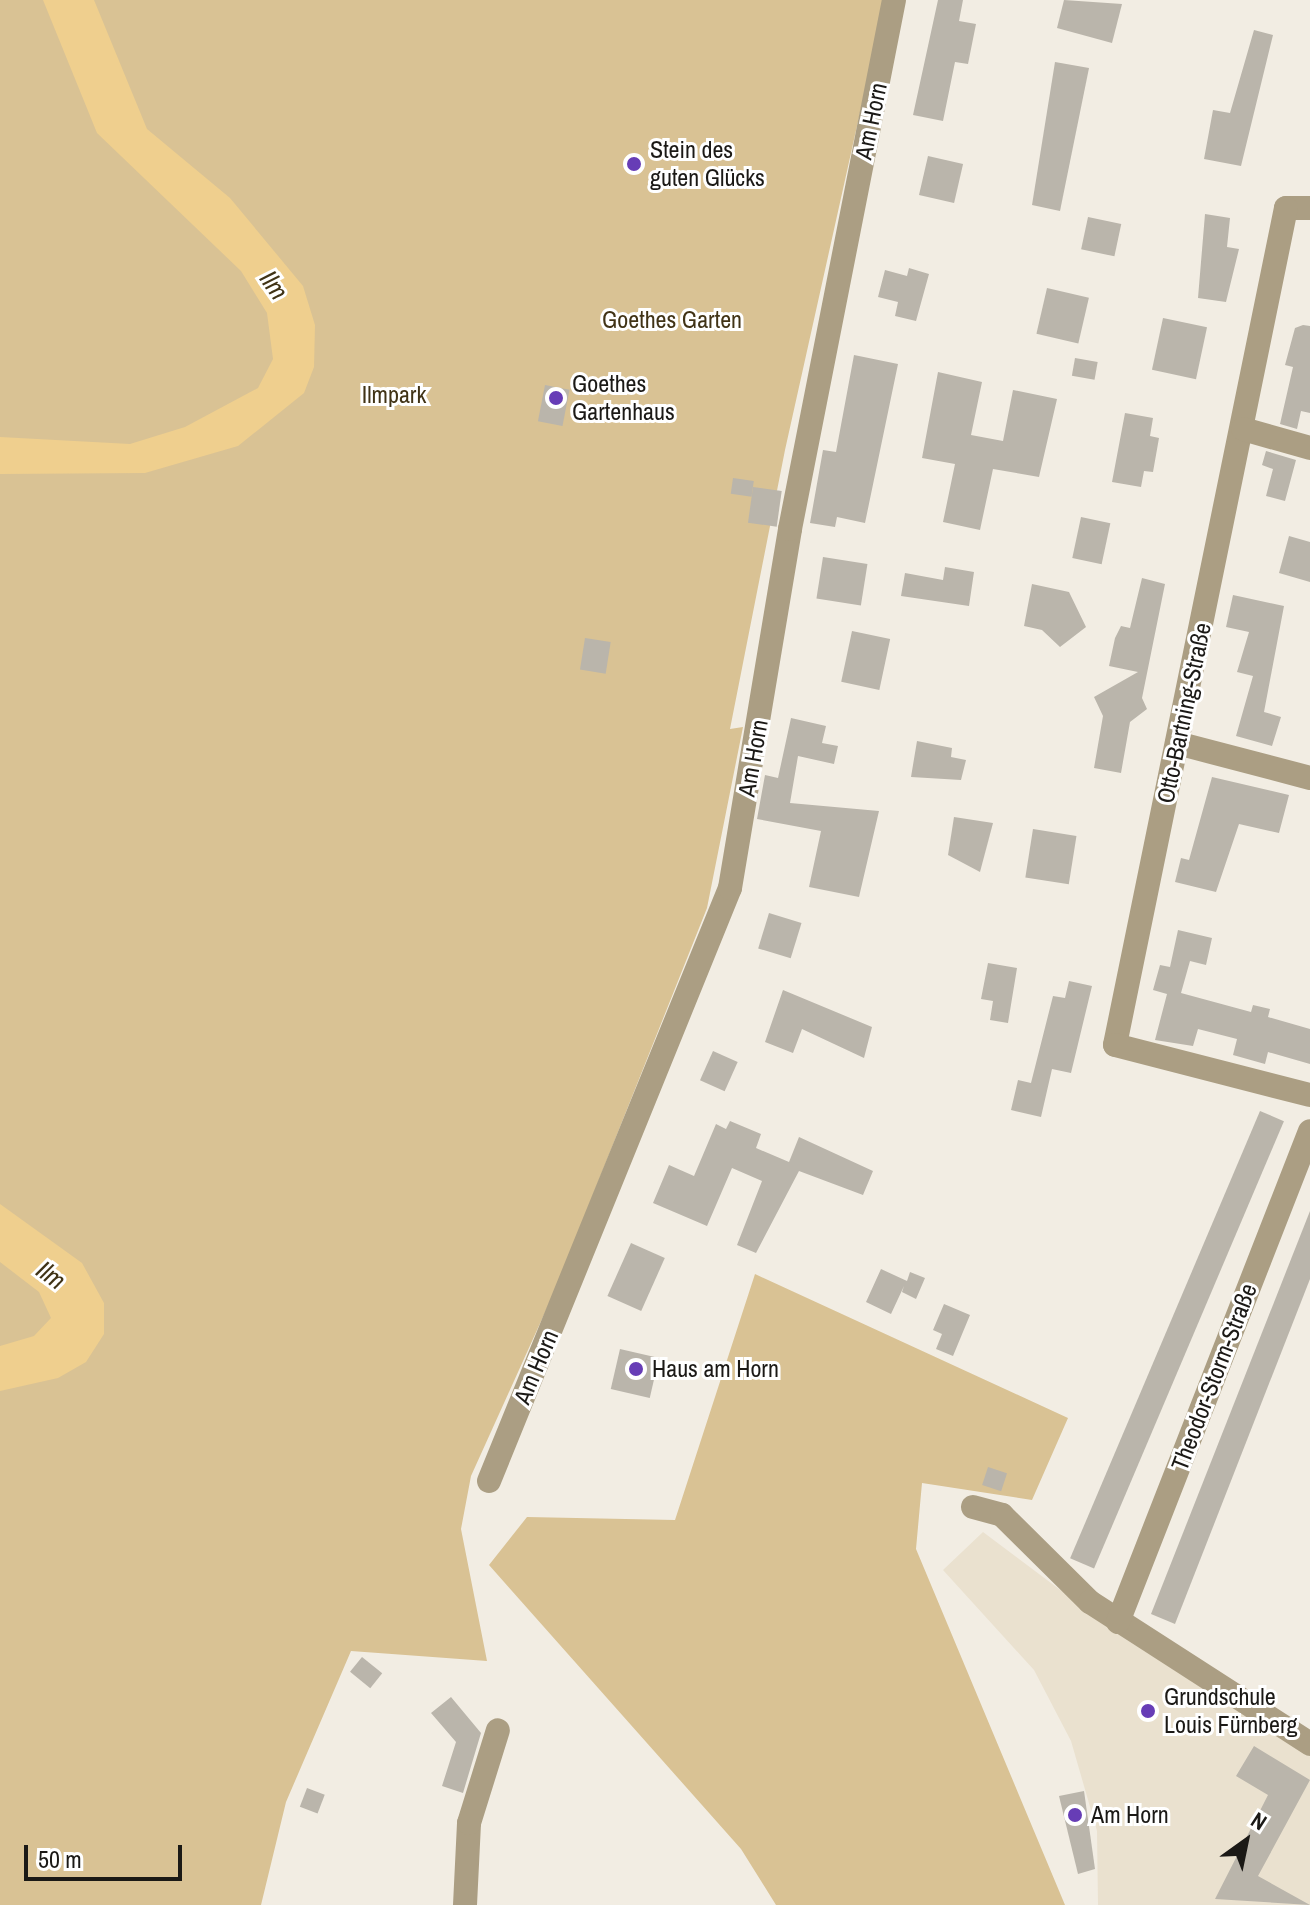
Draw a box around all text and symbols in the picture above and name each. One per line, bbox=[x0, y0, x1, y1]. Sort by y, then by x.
street label: Am Horn bbox=[849, 80, 893, 162]
place label: Stein des guten Glücks bbox=[650, 136, 765, 192]
marker: Stein des guten Glücks bbox=[625, 155, 643, 173]
water label: Ilm bbox=[253, 264, 295, 306]
park label: Goethes Garten bbox=[602, 306, 742, 334]
place label: Goethes Gartenhaus bbox=[572, 370, 675, 426]
park label: Ilmpark bbox=[362, 381, 426, 409]
marker: Goethes Gartenhaus bbox=[547, 389, 565, 407]
street label: Otto-Bartning-Straße bbox=[1151, 620, 1217, 806]
street label: Am Horn bbox=[732, 717, 774, 799]
water label: Ilm bbox=[30, 1254, 72, 1296]
street label: Theodor-Storm-Straße bbox=[1165, 1279, 1263, 1475]
street label: Am Horn bbox=[508, 1326, 564, 1408]
place label: Haus am Horn bbox=[652, 1355, 779, 1383]
marker: Haus am Horn bbox=[627, 1360, 645, 1378]
place label: Grundschule Louis Fürnberg bbox=[1164, 1683, 1297, 1739]
marker: Grundschule Louis Fürnberg bbox=[1139, 1702, 1157, 1720]
place label: Am Horn bbox=[1091, 1801, 1169, 1829]
north arrow bbox=[1206, 1801, 1286, 1881]
text: N bbox=[1245, 1805, 1273, 1837]
marker: Am Horn bbox=[1066, 1806, 1084, 1824]
scale bar bbox=[28, 1829, 186, 1879]
text: 50 m bbox=[38, 1843, 82, 1875]

